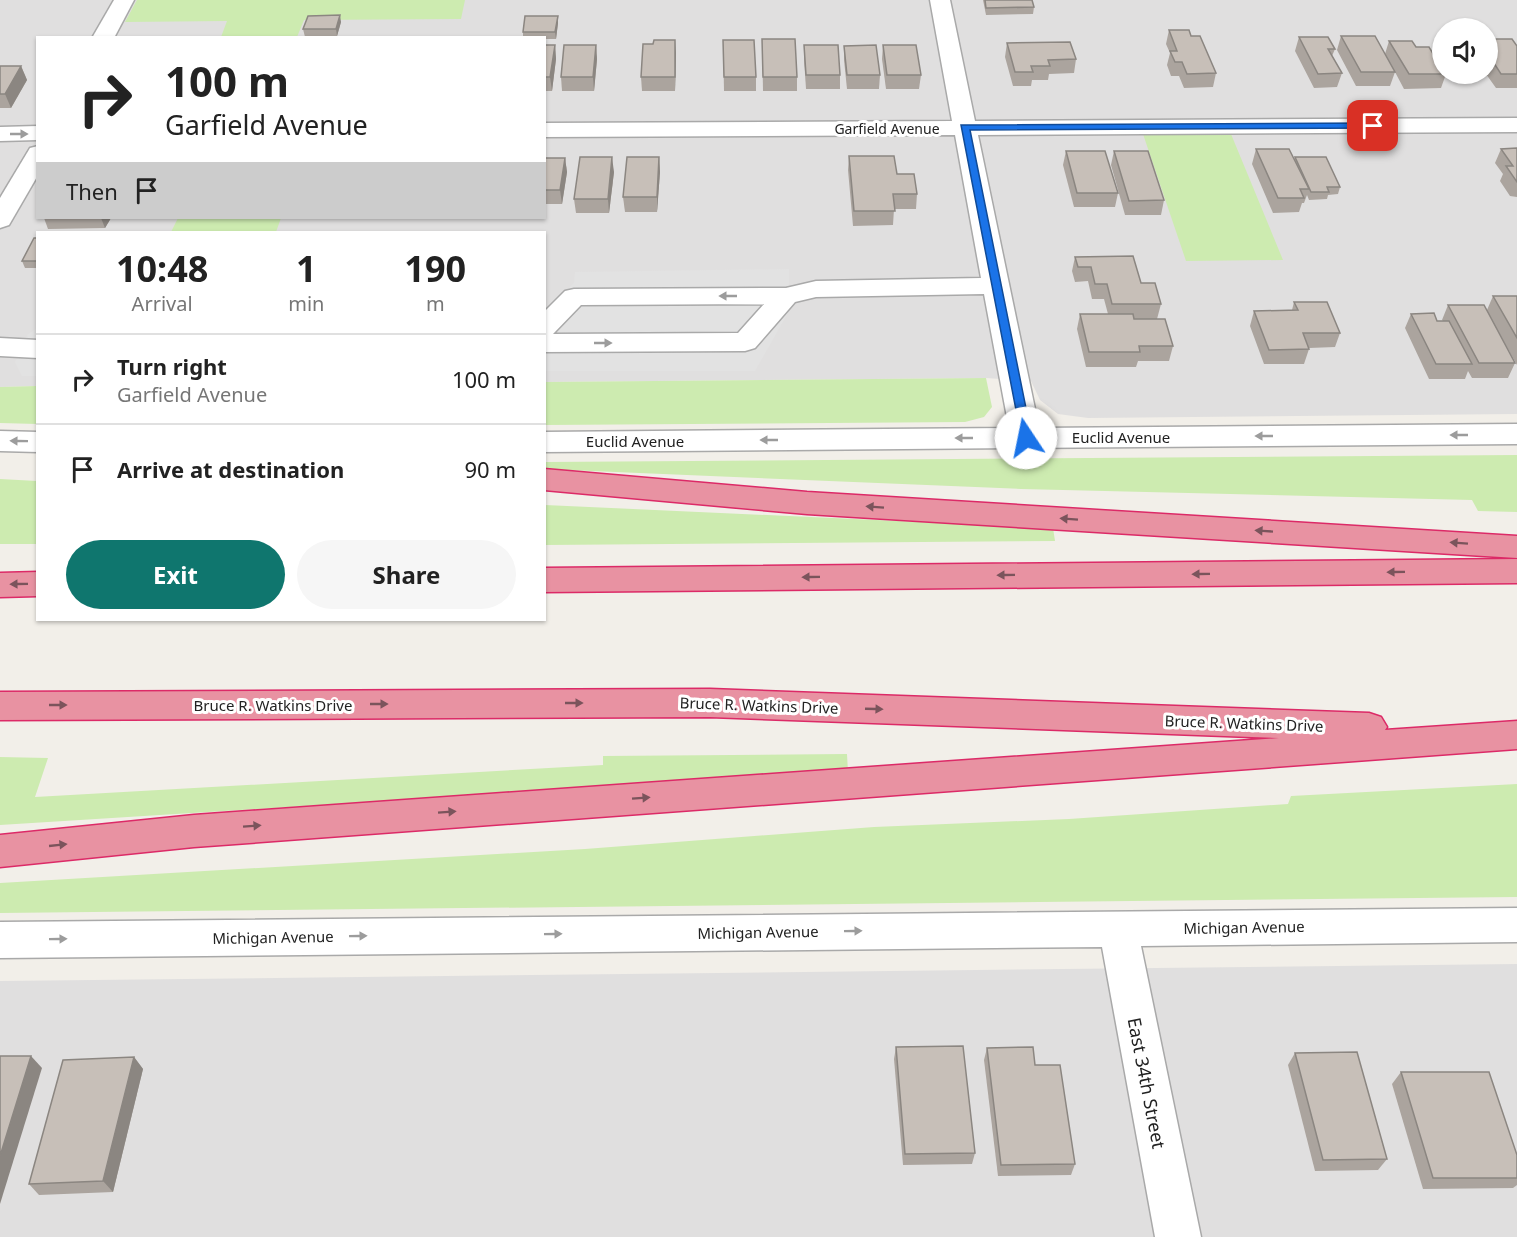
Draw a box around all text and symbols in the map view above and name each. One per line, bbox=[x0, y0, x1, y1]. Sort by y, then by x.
map controls bbox=[1432, 18, 1498, 84]
button: sound bbox=[1432, 18, 1498, 84]
text: 100 m bbox=[165, 52, 289, 109]
icon: right bbox=[66, 60, 144, 138]
pin bbox=[1347, 100, 1398, 151]
text: Garfield Avenue bbox=[165, 106, 368, 143]
icon: arrive bbox=[1356, 109, 1389, 142]
street label: Garfield Avenue bbox=[834, 119, 940, 138]
one-way arrow bbox=[9, 129, 28, 139]
icon: arrive bbox=[130, 174, 163, 207]
text: Then bbox=[66, 176, 118, 206]
text: 10:48 bbox=[116, 244, 208, 293]
text: 1 bbox=[296, 244, 317, 293]
text: 190 bbox=[404, 244, 466, 293]
text: Arrival bbox=[132, 290, 193, 317]
text: min bbox=[288, 290, 324, 317]
text: m bbox=[426, 290, 445, 317]
one-way arrow bbox=[718, 291, 737, 301]
one-way arrow bbox=[593, 338, 612, 348]
text: Turn right bbox=[117, 351, 227, 381]
icon: right bbox=[66, 363, 99, 396]
text: 100 m bbox=[452, 364, 516, 394]
text: Garfield Avenue bbox=[117, 381, 267, 408]
position arrow bbox=[994, 406, 1058, 470]
street label: Euclid Avenue bbox=[1072, 427, 1170, 447]
one-way arrow bbox=[1449, 430, 1468, 439]
street label: Euclid Avenue bbox=[586, 431, 684, 451]
one-way arrow bbox=[1254, 431, 1273, 441]
one-way arrow bbox=[954, 433, 973, 443]
one-way arrow bbox=[759, 435, 778, 445]
one-way arrow bbox=[9, 436, 28, 446]
icon: arrive bbox=[66, 453, 99, 486]
text: Arrive at destination bbox=[117, 454, 344, 484]
text: 90 m bbox=[465, 454, 516, 484]
one-way arrow bbox=[865, 502, 884, 511]
one-way arrow bbox=[1060, 514, 1079, 524]
one-way arrow bbox=[1254, 526, 1273, 536]
one-way arrow bbox=[1449, 539, 1468, 548]
button: Exit bbox=[66, 540, 285, 609]
button: Share bbox=[297, 540, 516, 609]
one-way arrow bbox=[1386, 567, 1405, 577]
one-way arrow bbox=[1191, 569, 1210, 578]
one-way arrow bbox=[996, 570, 1015, 580]
one-way arrow bbox=[801, 572, 820, 582]
one-way arrow bbox=[9, 580, 28, 589]
street label: Bruce R. Watkins Drive bbox=[679, 692, 839, 718]
street label: Bruce R. Watkins Drive bbox=[194, 695, 352, 715]
one-way arrow bbox=[565, 698, 584, 708]
one-way arrow bbox=[370, 699, 389, 709]
one-way arrow bbox=[49, 700, 68, 710]
one-way arrow bbox=[865, 704, 884, 714]
street label: Bruce R. Watkins Drive bbox=[1164, 710, 1324, 736]
one-way arrow bbox=[632, 793, 651, 803]
one-way arrow bbox=[437, 807, 456, 817]
one-way arrow bbox=[243, 822, 262, 831]
one-way arrow bbox=[49, 840, 68, 849]
street label: Michigan Avenue bbox=[1183, 916, 1305, 938]
street label: Michigan Avenue bbox=[697, 921, 819, 943]
street label: Michigan Avenue bbox=[212, 926, 334, 948]
one-way arrow bbox=[844, 926, 863, 936]
one-way arrow bbox=[544, 929, 563, 939]
one-way arrow bbox=[349, 931, 368, 941]
one-way arrow bbox=[49, 934, 68, 944]
street label: East 34th Street bbox=[1123, 1015, 1172, 1151]

